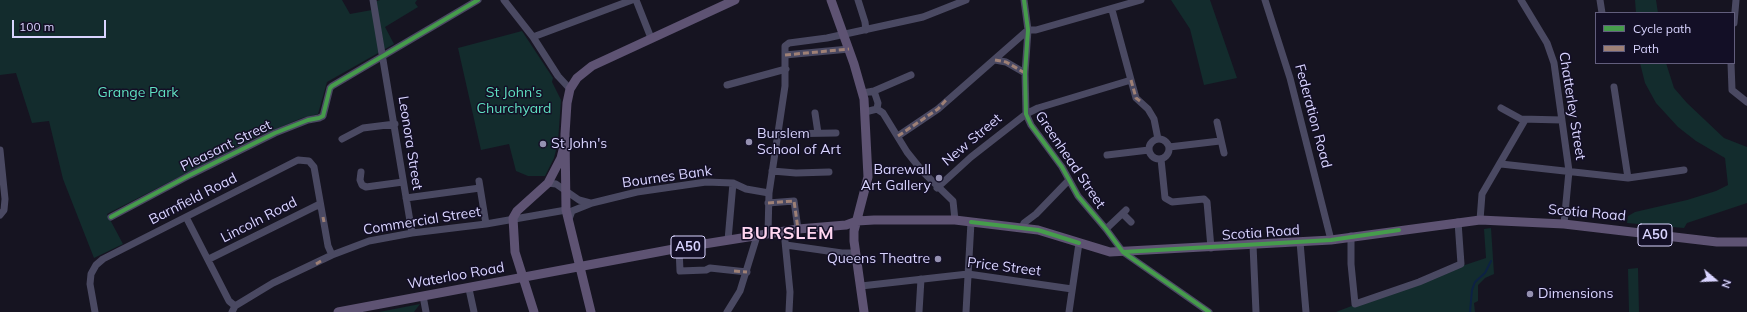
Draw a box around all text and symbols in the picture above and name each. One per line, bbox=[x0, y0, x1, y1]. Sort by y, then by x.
scale bar bbox=[14, 12, 108, 38]
legend bbox=[1595, 12, 1735, 64]
text: 100 m bbox=[19, 19, 54, 34]
text: Cycle path bbox=[1633, 21, 1691, 36]
text: Path bbox=[1633, 41, 1659, 56]
street label: Chatterley Street bbox=[1555, 51, 1589, 161]
street label: Federation Road bbox=[1291, 62, 1335, 170]
park label: Grange Park bbox=[97, 85, 179, 101]
park label: St John's Churchyard bbox=[476, 85, 552, 118]
street label: Leonora Street bbox=[394, 95, 426, 191]
street label: Greenhead Street bbox=[1031, 108, 1109, 212]
street label: New Street bbox=[939, 110, 1005, 170]
street label: Pleasant Street bbox=[178, 117, 274, 175]
place label: Burslem School of Art bbox=[757, 126, 841, 158]
place label: St John's bbox=[551, 136, 607, 152]
marker: Burslem School of Art bbox=[744, 137, 754, 147]
marker: St John's bbox=[538, 139, 548, 149]
street label: Bournes Bank bbox=[621, 162, 713, 192]
place label: Barewall Art Gallery bbox=[861, 162, 931, 194]
street label: Barnfield Road bbox=[146, 170, 240, 228]
marker: Barewall Art Gallery bbox=[934, 173, 944, 183]
street label: Lincoln Road bbox=[218, 194, 300, 246]
street label: Scotia Road bbox=[1547, 201, 1627, 225]
street label: Commercial Street bbox=[362, 203, 482, 239]
street label: Scotia Road bbox=[1221, 222, 1301, 244]
district label: BURSLEM bbox=[741, 223, 835, 245]
road number: A50 bbox=[1638, 224, 1672, 246]
road number: A50 bbox=[671, 236, 705, 258]
place label: Queens Theatre bbox=[827, 251, 930, 267]
marker: Queens Theatre bbox=[933, 254, 943, 264]
street label: Price Street bbox=[966, 254, 1042, 280]
street label: Waterloo Road bbox=[406, 259, 506, 293]
north arrow bbox=[1695, 260, 1735, 300]
text: N bbox=[1718, 278, 1734, 290]
place label: Dimensions bbox=[1538, 286, 1613, 302]
marker: Dimensions bbox=[1525, 289, 1535, 299]

